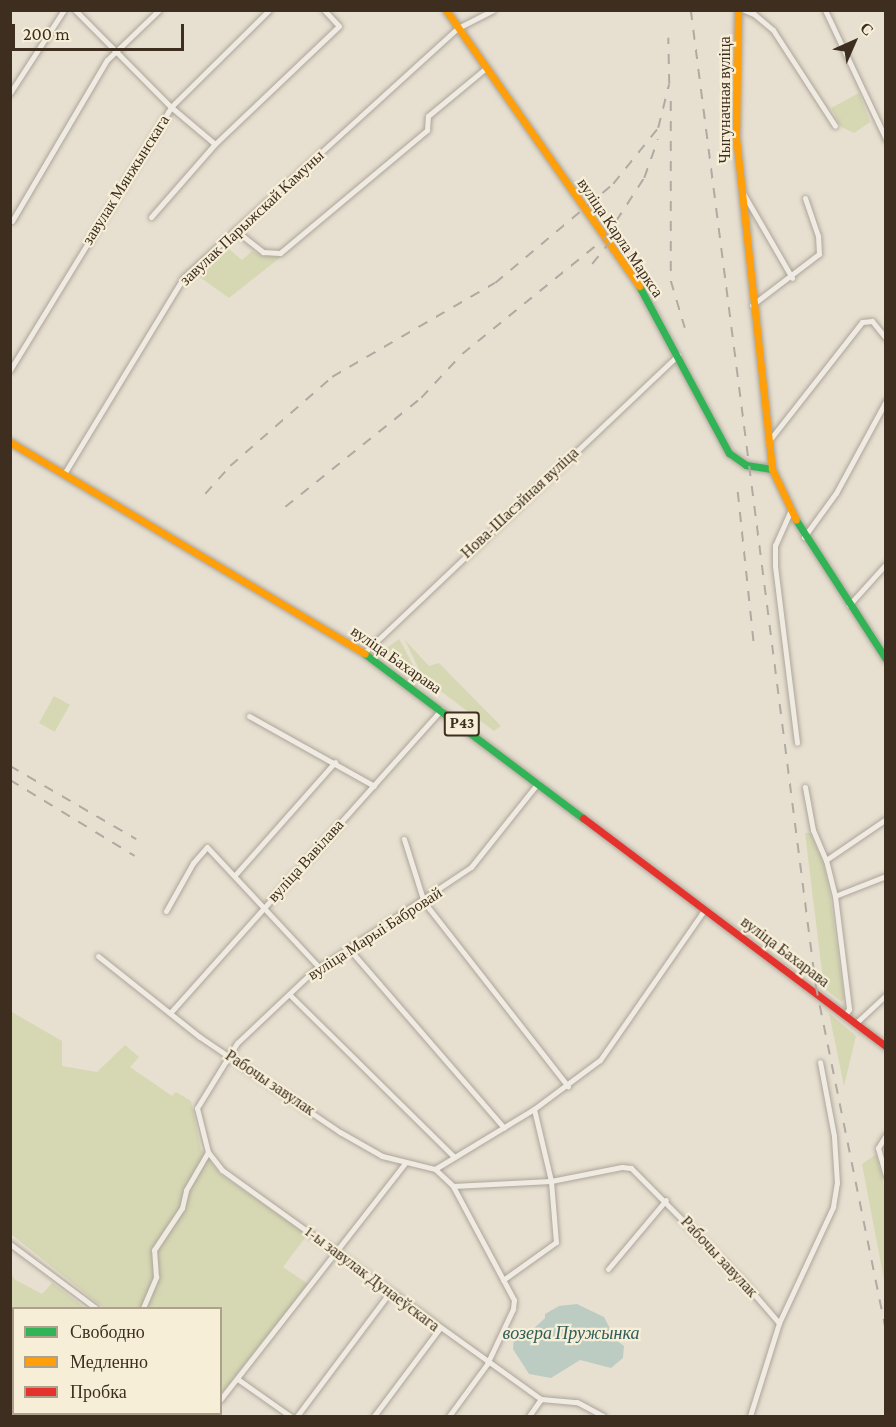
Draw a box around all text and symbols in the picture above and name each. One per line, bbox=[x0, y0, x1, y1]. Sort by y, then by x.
scale bar bbox=[15, 12, 188, 50]
north arrow bbox=[824, 12, 884, 72]
text: С bbox=[857, 19, 877, 39]
text: 200 m bbox=[23, 24, 70, 44]
street label: Чыгуначная вуліца bbox=[715, 36, 735, 164]
street label: завулак Мянжынскага bbox=[78, 112, 174, 248]
street label: завулак Парыжскай Камуны bbox=[176, 146, 328, 290]
street label: вуліца Карла Маркса bbox=[573, 175, 667, 301]
street label: Нова-Шасэйная вуліца bbox=[457, 443, 583, 563]
street label: вуліца Бахарава bbox=[347, 622, 445, 698]
road number: Р43 bbox=[442, 712, 482, 736]
street label: вуліца Вавілава bbox=[264, 816, 348, 906]
street label: вуліца Марыі Бабровай bbox=[304, 883, 446, 985]
street label: вуліца Бахарава bbox=[737, 912, 833, 992]
street label: Рабочы завулак bbox=[221, 1046, 319, 1120]
street label: Рабочы завулак bbox=[676, 1212, 762, 1302]
street label: 1-ы завулак Дунаеўскага bbox=[301, 1222, 443, 1336]
legend bbox=[12, 1307, 222, 1415]
text: Свободно bbox=[70, 1322, 145, 1342]
water label: возера Пружынка bbox=[503, 1322, 639, 1344]
text: Медленно bbox=[70, 1352, 148, 1372]
text: Пробка bbox=[70, 1382, 127, 1402]

